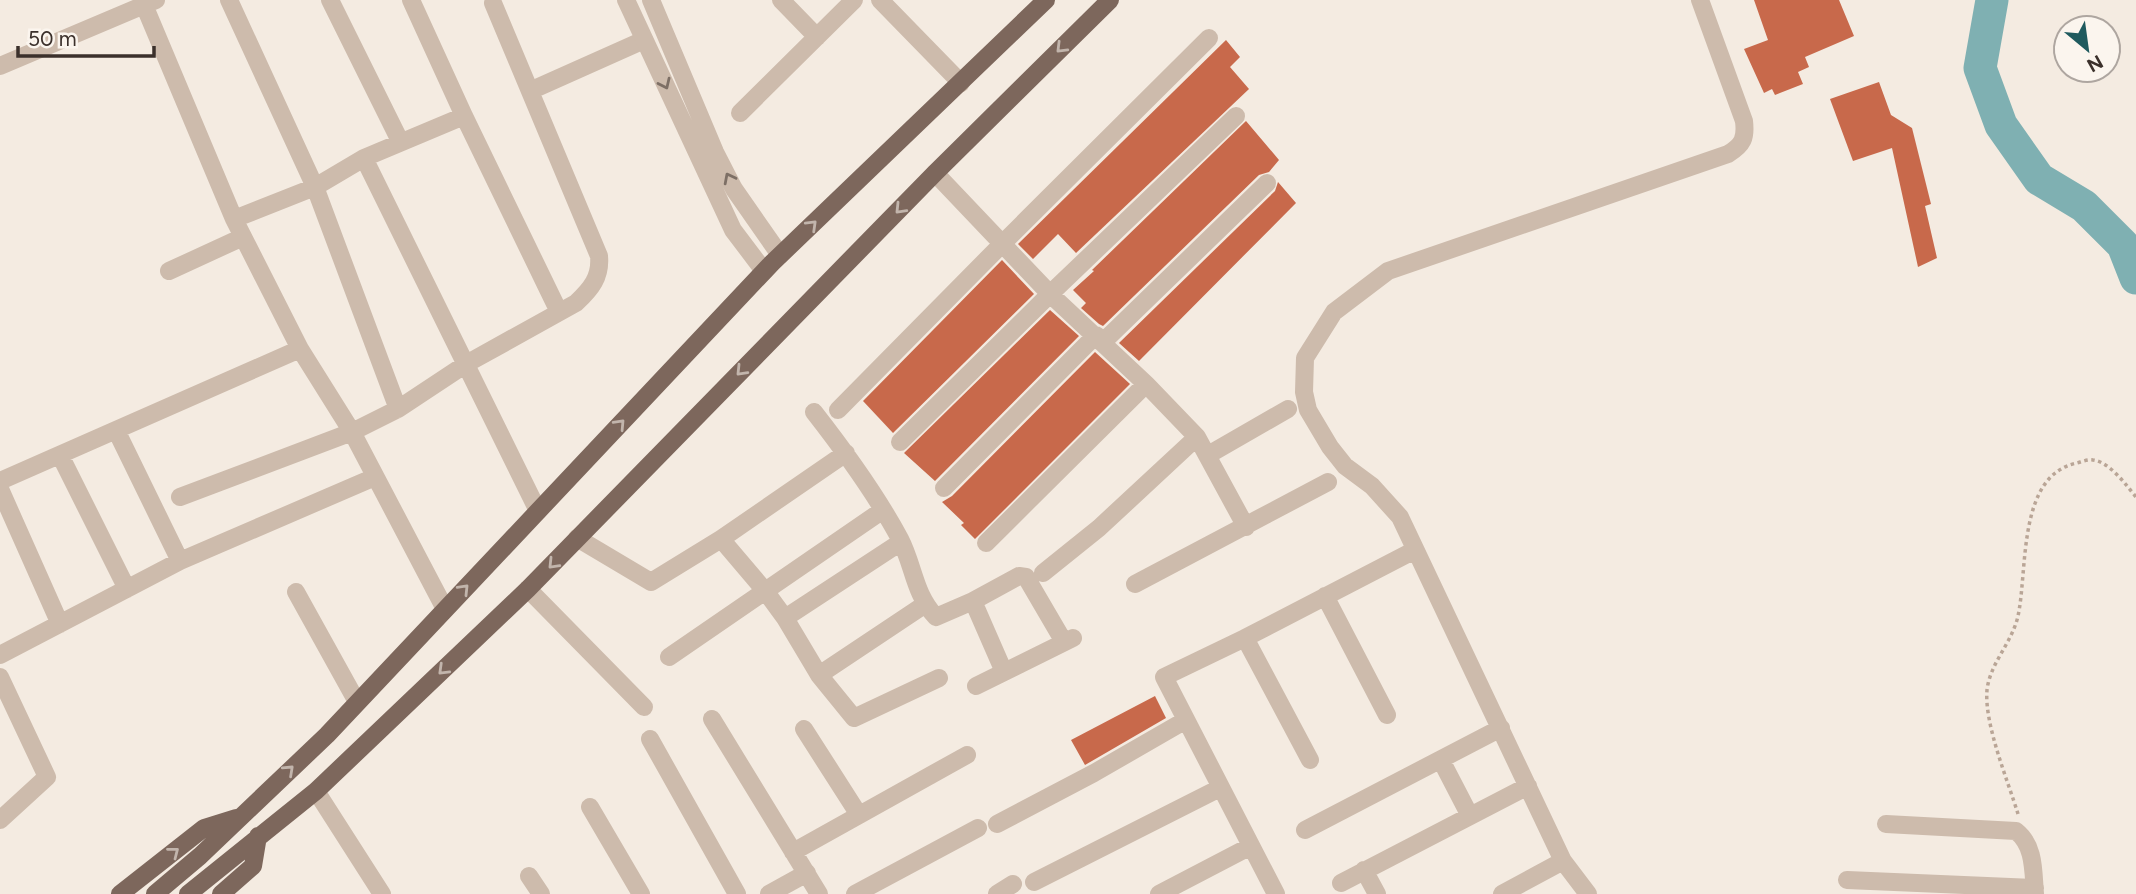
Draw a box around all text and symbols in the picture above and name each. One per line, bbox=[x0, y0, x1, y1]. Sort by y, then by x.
scale bar bbox=[18, 14, 154, 58]
north arrow bbox=[2052, 14, 2122, 84]
text: 50 m bbox=[28, 26, 77, 51]
one-way arrow bbox=[1057, 40, 1069, 52]
text: N bbox=[2083, 50, 2107, 77]
one-way arrow bbox=[656, 77, 670, 89]
one-way arrow bbox=[724, 173, 737, 185]
one-way arrow bbox=[895, 200, 908, 213]
one-way arrow bbox=[804, 220, 817, 233]
one-way arrow bbox=[736, 363, 749, 376]
one-way arrow bbox=[612, 419, 625, 432]
one-way arrow bbox=[548, 556, 561, 569]
one-way arrow bbox=[456, 584, 468, 597]
one-way arrow bbox=[438, 662, 451, 675]
one-way arrow bbox=[281, 766, 294, 778]
one-way arrow bbox=[166, 847, 178, 860]

